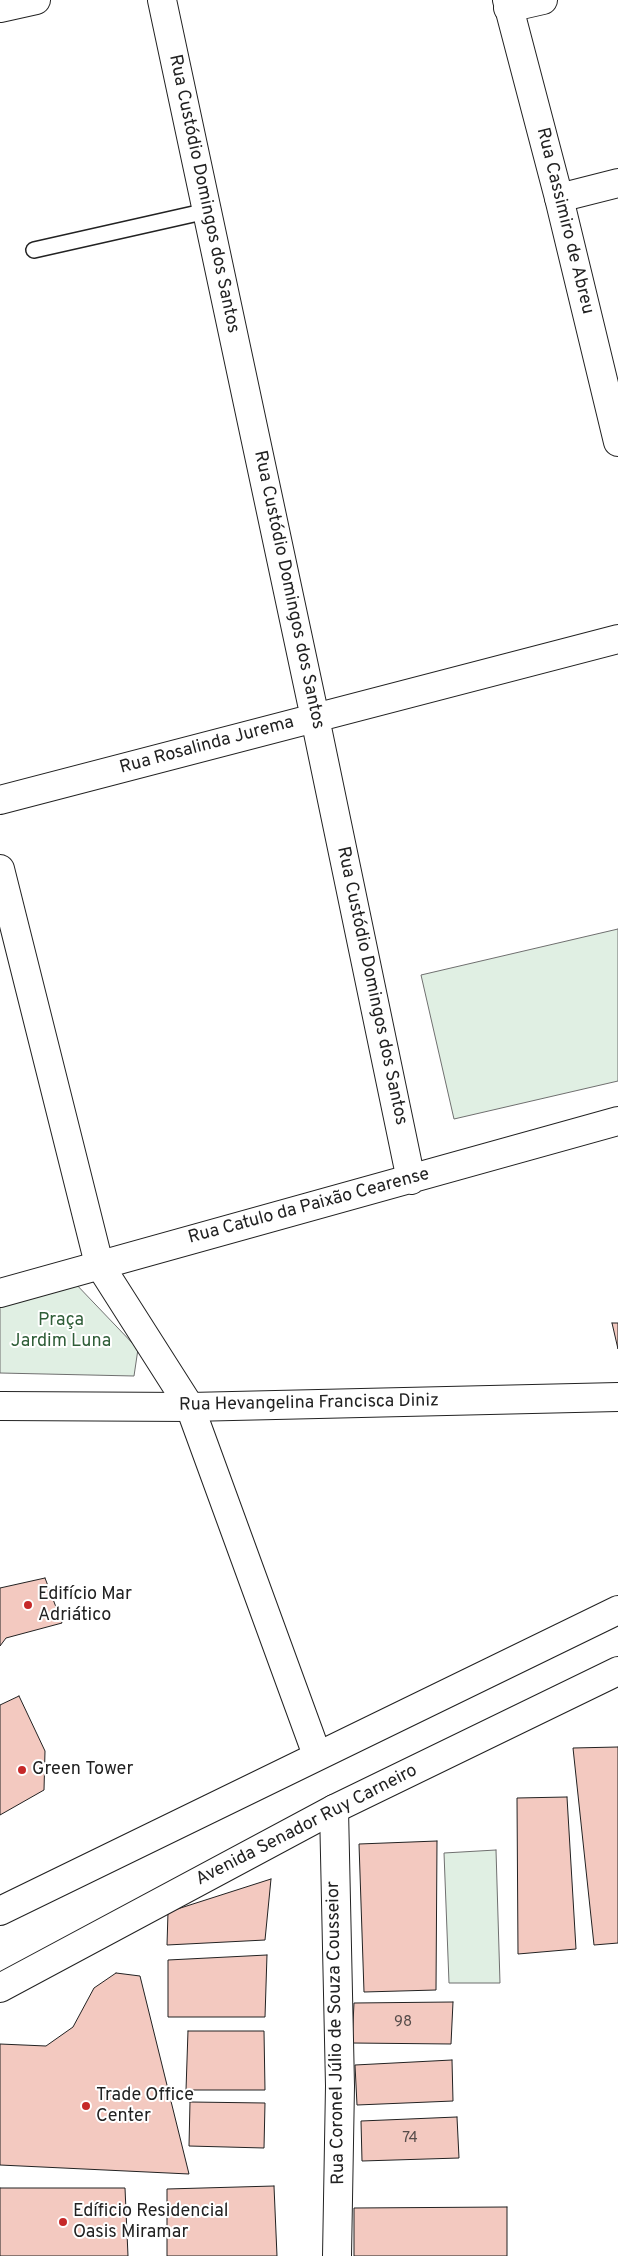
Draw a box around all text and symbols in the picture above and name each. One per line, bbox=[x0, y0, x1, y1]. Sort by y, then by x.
street label: Rua Custódio Domingos dos Santos bbox=[163, 53, 243, 335]
street label: Rua Cassimiro de Abreu bbox=[530, 125, 598, 317]
street label: Rua Custódio Domingos dos Santos bbox=[248, 449, 328, 731]
street label: Rua Rosalinda Jurema bbox=[117, 712, 297, 780]
street label: Rua Custódio Domingos dos Santos bbox=[331, 845, 411, 1127]
street label: Rua Catulo da Paixão Cearense bbox=[186, 1164, 432, 1250]
park label: Praça Jardim Luna bbox=[11, 1310, 111, 1352]
street label: Rua Hevangelina Francisca Diniz bbox=[179, 1391, 439, 1417]
place label: Edifício Mar Adriático bbox=[38, 1584, 132, 1626]
marker: Edifício Mar Adriático bbox=[22, 1599, 34, 1611]
place label: Green Tower bbox=[32, 1759, 133, 1781]
street label: Avenida Senador Ruy Carneiro bbox=[193, 1761, 421, 1891]
marker: Green Tower bbox=[16, 1764, 28, 1776]
street label: Rua Coronel Júlio de Souza Cousseior bbox=[324, 1881, 350, 2185]
house number: 98 bbox=[394, 2014, 412, 2032]
place label: Trade Office Center bbox=[96, 2085, 194, 2128]
marker: Trade Office Center bbox=[80, 2100, 92, 2112]
house number: 74 bbox=[402, 2130, 418, 2148]
place label: Edíficio Residencial Oasis Miramar bbox=[73, 2201, 228, 2244]
marker: Edíficio Residencial Oasis Miramar bbox=[57, 2216, 69, 2228]

